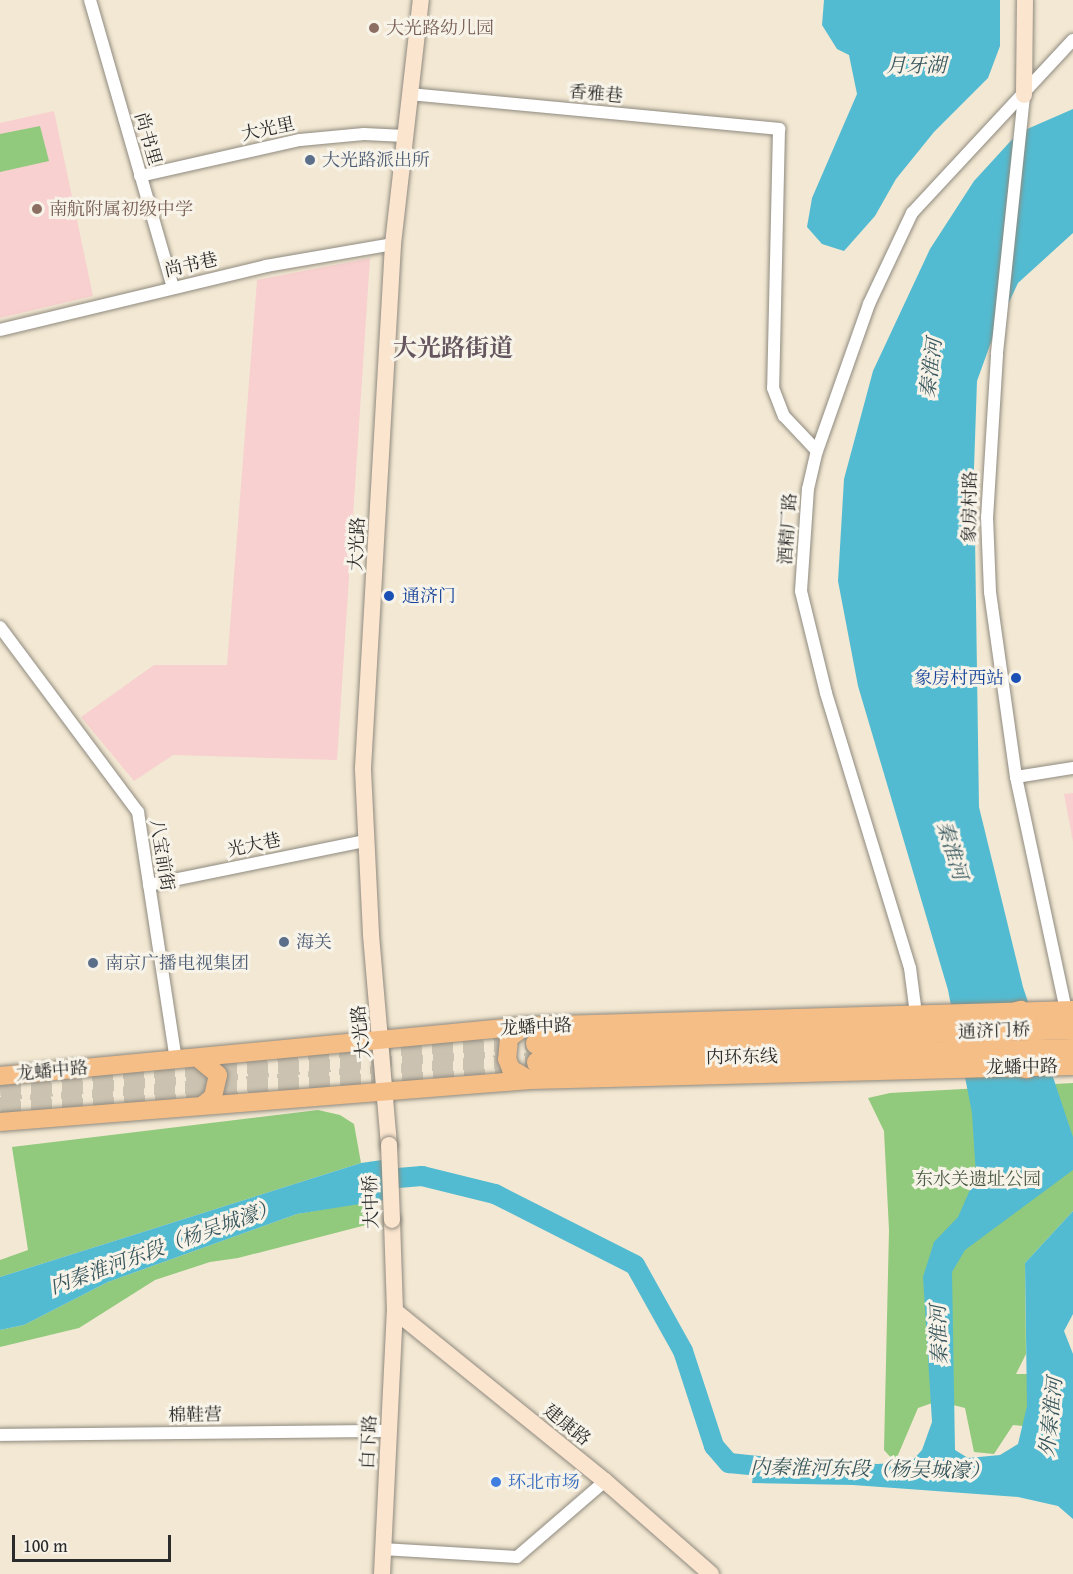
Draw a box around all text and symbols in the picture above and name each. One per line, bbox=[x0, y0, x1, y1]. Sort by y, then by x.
place label: 大光路幼儿园 bbox=[386, 17, 494, 39]
marker: 大光路幼儿园 bbox=[367, 21, 381, 35]
water label: 月牙湖 bbox=[886, 52, 946, 76]
street label: 香雅巷 bbox=[568, 81, 624, 107]
street label: 尚书里 bbox=[130, 110, 166, 168]
street label: 大光里 bbox=[239, 113, 297, 145]
place label: 大光路派出所 bbox=[322, 149, 430, 171]
marker: 大光路派出所 bbox=[303, 153, 317, 167]
place label: 南航附属初级中学 bbox=[49, 198, 193, 220]
marker: 南航附属初级中学 bbox=[30, 202, 44, 216]
street label: 尚书巷 bbox=[162, 248, 220, 282]
district label: 大光路街道 bbox=[393, 334, 513, 362]
water label: 秦淮河 bbox=[914, 337, 946, 399]
street label: 象房村路 bbox=[959, 471, 981, 543]
street label: 酒精厂路 bbox=[775, 492, 801, 566]
street label: 大光路 bbox=[345, 516, 369, 572]
place label: 通济门 bbox=[402, 585, 456, 607]
marker: 通济门 bbox=[380, 587, 398, 605]
place label: 象房村西站 bbox=[914, 667, 1004, 689]
marker: 象房村西站 bbox=[1009, 671, 1023, 685]
street label: 八宝前街 bbox=[146, 818, 178, 892]
water label: 秦淮河 bbox=[933, 818, 973, 882]
street label: 光大巷 bbox=[225, 829, 283, 861]
place label: 海关 bbox=[296, 931, 332, 953]
marker: 海关 bbox=[277, 935, 291, 949]
place label: 南京广播电视集团 bbox=[105, 952, 249, 974]
marker: 南京广播电视集团 bbox=[86, 956, 100, 970]
street label: 大光路 bbox=[347, 1004, 375, 1060]
street label: 龙蟠中路 bbox=[499, 1014, 573, 1040]
street label: 通济门桥 bbox=[958, 1019, 1030, 1043]
street label: 内环东线 bbox=[706, 1046, 778, 1068]
street label: 龙蟠中路 bbox=[986, 1056, 1058, 1078]
street label: 龙蟠中路 bbox=[15, 1057, 89, 1085]
park label: 东水关遗址公园 bbox=[915, 1168, 1041, 1190]
street label: 大中桥 bbox=[359, 1175, 383, 1229]
water label: 内秦淮河东段（杨吴城濠） bbox=[46, 1194, 280, 1298]
water label: 秦淮河 bbox=[925, 1305, 951, 1365]
water label: 外秦淮河 bbox=[1034, 1376, 1066, 1458]
street label: 建康路 bbox=[539, 1400, 595, 1450]
street label: 棉鞋营 bbox=[168, 1404, 222, 1426]
street label: 白下路 bbox=[357, 1414, 381, 1470]
water label: 内秦淮河东段（杨吴城濠） bbox=[750, 1454, 990, 1482]
place label: 环北市场 bbox=[508, 1471, 580, 1493]
marker: 环北市场 bbox=[489, 1475, 503, 1489]
scale bar bbox=[15, 1523, 174, 1561]
text: 100 m bbox=[23, 1532, 68, 1559]

